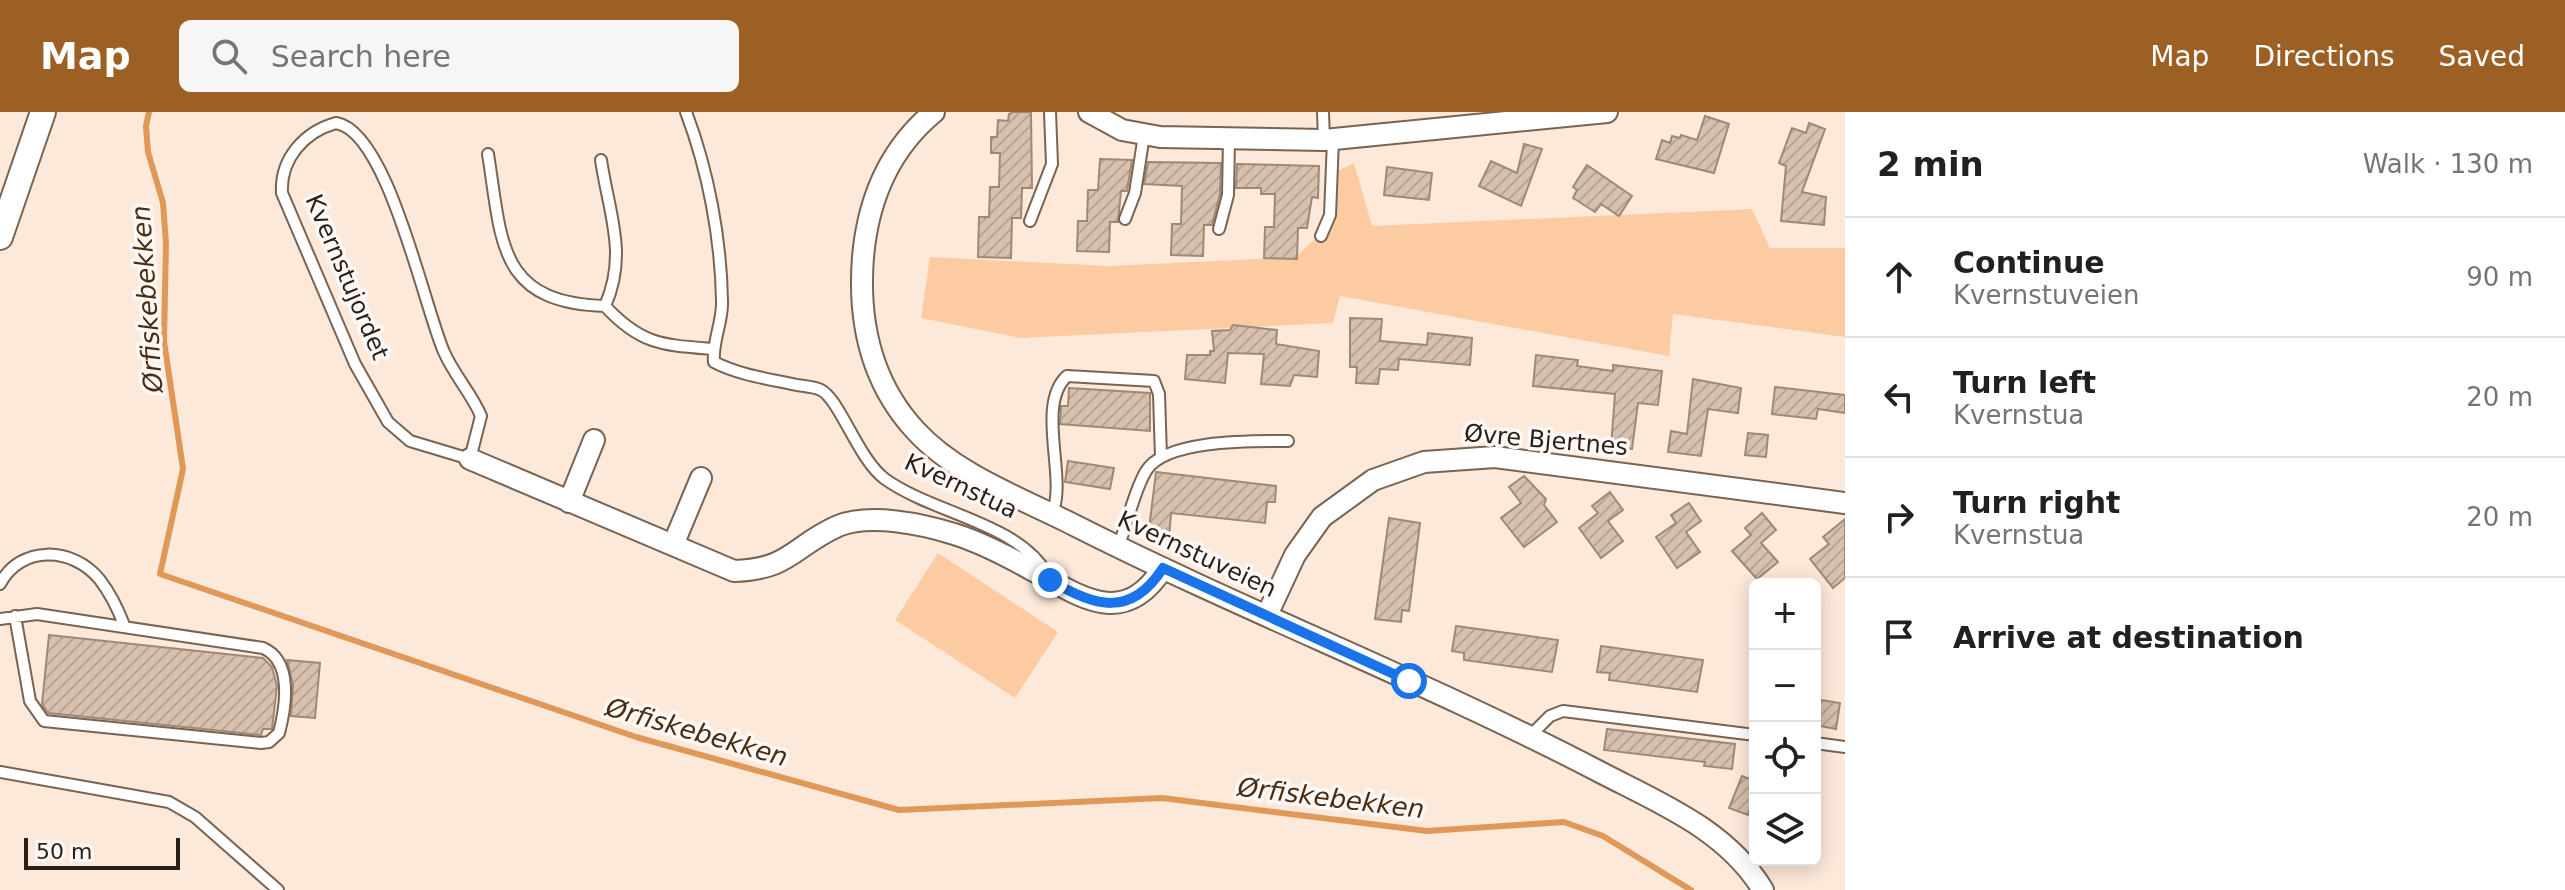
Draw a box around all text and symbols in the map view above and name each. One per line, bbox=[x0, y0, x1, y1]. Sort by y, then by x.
search box bbox=[179, 20, 739, 92]
text: Map bbox=[40, 34, 131, 78]
icon: search bbox=[207, 34, 251, 78]
text: Search here bbox=[271, 39, 451, 74]
text: Map bbox=[2150, 40, 2209, 73]
text: Directions bbox=[2253, 40, 2394, 73]
text: Saved bbox=[2438, 40, 2525, 73]
text: 2 min bbox=[1877, 144, 1984, 184]
text: Walk · 130 m bbox=[2363, 149, 2533, 179]
street label: Kvernstujordet bbox=[300, 190, 394, 364]
water label: Ørfiskebekken bbox=[125, 204, 169, 395]
text: Continue bbox=[1953, 245, 2105, 280]
icon: ahead bbox=[1877, 255, 1921, 299]
text: 90 m bbox=[2466, 262, 2533, 292]
text: Kvernstuveien bbox=[1953, 280, 2139, 310]
text: Turn left bbox=[1953, 365, 2096, 400]
icon: left bbox=[1877, 375, 1921, 419]
text: 20 m bbox=[2466, 382, 2533, 412]
text: Kvernstua bbox=[1953, 400, 2084, 430]
street label: Øvre Bjertnes bbox=[1463, 419, 1629, 461]
street label: Kvernstua bbox=[900, 448, 1022, 524]
text: Turn right bbox=[1953, 485, 2120, 520]
icon: right bbox=[1877, 495, 1921, 539]
text: 20 m bbox=[2466, 502, 2533, 532]
street label: Kvernstuveien bbox=[1113, 505, 1281, 603]
text: Kvernstua bbox=[1953, 520, 2084, 550]
route end bbox=[1032, 562, 1068, 598]
map controls bbox=[1749, 578, 1821, 866]
button: + bbox=[1749, 578, 1821, 650]
icon: arrive bbox=[1877, 615, 1921, 659]
text: Arrive at destination bbox=[1953, 620, 2304, 655]
button: − bbox=[1749, 650, 1821, 722]
route start bbox=[1391, 663, 1427, 699]
water label: Ørfiskebekken bbox=[602, 691, 791, 772]
button: locate bbox=[1749, 722, 1821, 794]
water label: Ørfiskebekken bbox=[1235, 772, 1426, 824]
button: layers bbox=[1749, 794, 1821, 866]
scale bar bbox=[24, 834, 180, 870]
text: 50 m bbox=[36, 839, 92, 864]

